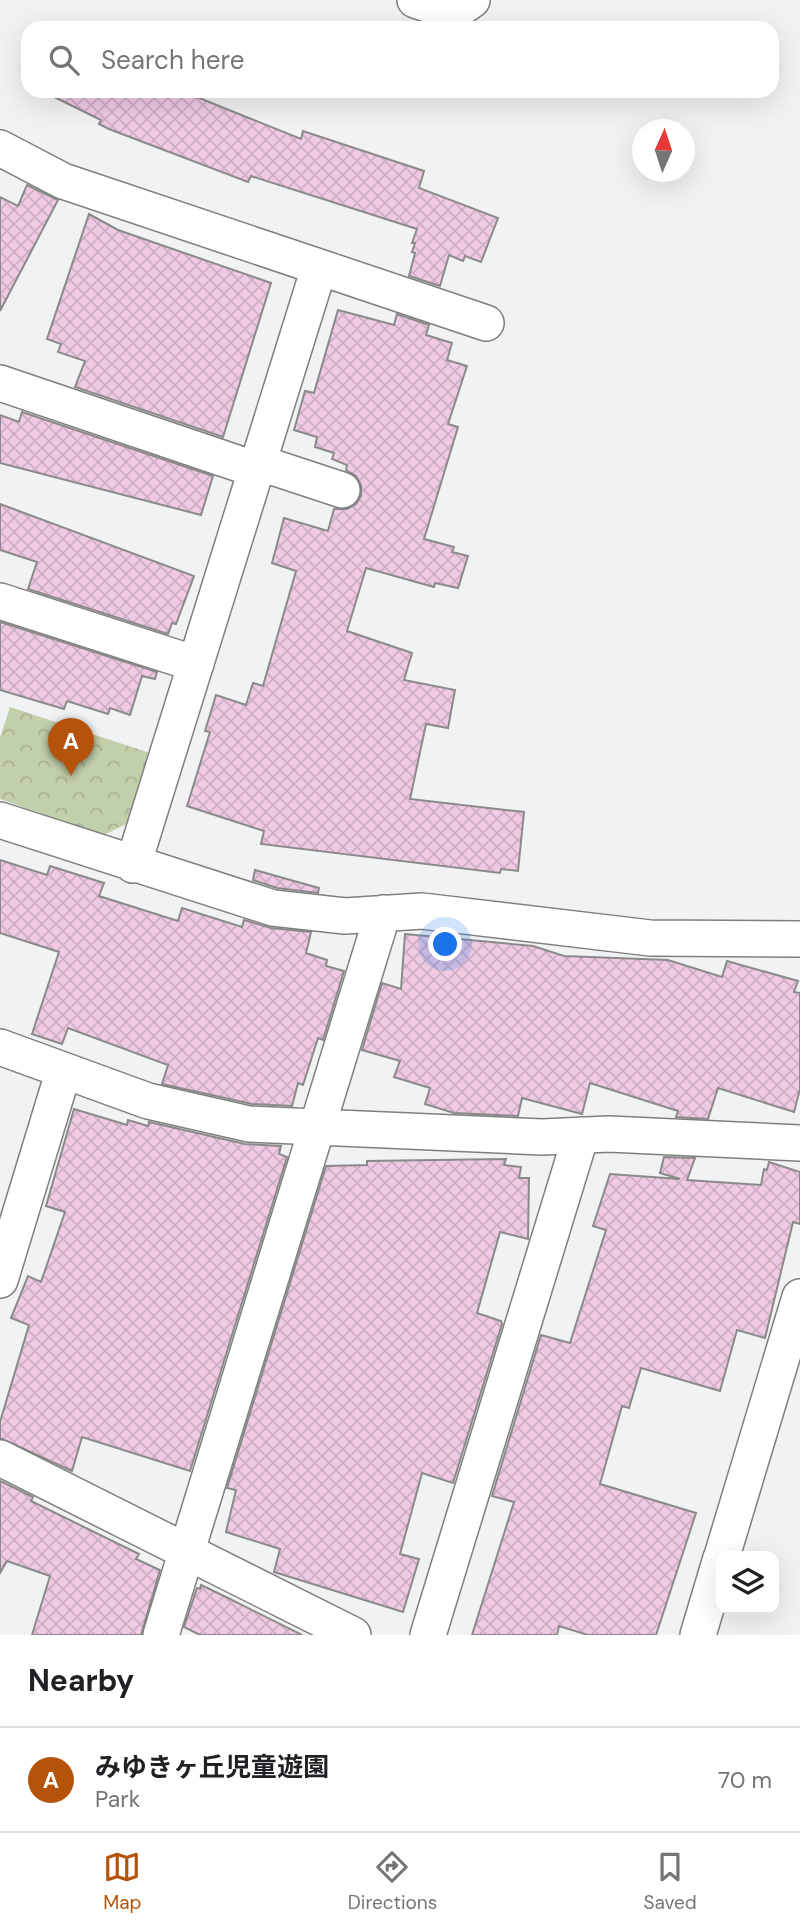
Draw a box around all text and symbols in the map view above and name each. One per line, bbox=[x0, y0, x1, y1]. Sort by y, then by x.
search box bbox=[21, 21, 779, 98]
icon: search bbox=[45, 41, 83, 79]
text: Search here bbox=[101, 43, 244, 77]
north arrow bbox=[632, 119, 695, 182]
pin: A bbox=[48, 718, 94, 776]
your location bbox=[428, 927, 462, 961]
map controls bbox=[716, 1551, 779, 1614]
button: layers bbox=[716, 1551, 779, 1614]
text: Nearby bbox=[28, 1661, 134, 1700]
text: みゆきヶ丘児童遊園 bbox=[95, 1750, 329, 1784]
text: A bbox=[43, 1765, 59, 1795]
text: 70 m bbox=[718, 1765, 772, 1795]
text: Park bbox=[95, 1784, 140, 1814]
tab: Map bbox=[103, 1848, 141, 1915]
tab: Directions bbox=[348, 1848, 437, 1915]
tab: Saved bbox=[644, 1848, 697, 1915]

